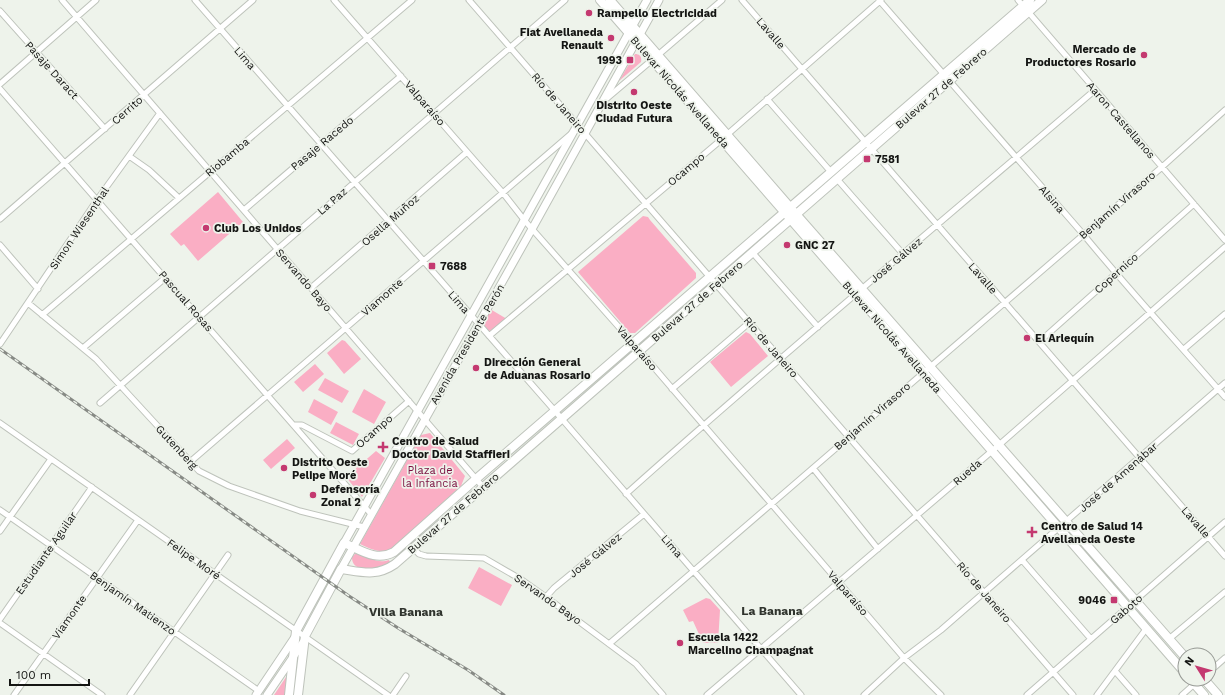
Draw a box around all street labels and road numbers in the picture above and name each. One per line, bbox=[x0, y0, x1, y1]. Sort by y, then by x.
street label: Lavalle bbox=[753, 15, 788, 52]
street label: Bulevar Nicolás Avellaneda bbox=[627, 34, 732, 151]
street label: Pasaje Daract bbox=[22, 39, 81, 102]
street label: Lima bbox=[231, 44, 258, 72]
street label: Bulevar 27 de Febrero bbox=[893, 45, 990, 132]
street label: Río de Janeiro bbox=[529, 70, 589, 136]
street label: Valparaíso bbox=[402, 78, 448, 128]
street label: Aaron Castellanos bbox=[1084, 79, 1158, 162]
street label: Cerrito bbox=[109, 93, 146, 127]
street label: Pasaje Racedo bbox=[288, 113, 356, 173]
street label: Riobamba bbox=[203, 135, 252, 180]
street label: Ocampo bbox=[665, 150, 708, 189]
street label: Benjamín Virasoro bbox=[1076, 169, 1158, 242]
street label: Alsina bbox=[1036, 183, 1067, 216]
street label: Simon Wiesenthal bbox=[47, 184, 112, 272]
street label: La Paz bbox=[315, 185, 350, 218]
street label: Osella Muñoz bbox=[359, 192, 422, 249]
street label: José Gálvez bbox=[868, 235, 925, 286]
street label: Servando Bayo bbox=[273, 246, 334, 314]
street label: Copernico bbox=[1092, 250, 1141, 296]
street label: Bulevar 27 de Febrero bbox=[649, 258, 746, 345]
street label: Lavalle bbox=[965, 260, 1000, 297]
street label: Pascual Rosas bbox=[156, 268, 216, 334]
street label: Viamonte bbox=[359, 276, 406, 319]
street label: Bulevar Nicolás Avellaneda bbox=[839, 279, 944, 396]
street label: Avenida Presidente Perón bbox=[428, 282, 507, 407]
street label: Lima bbox=[445, 288, 472, 316]
street label: Río de Janeiro bbox=[741, 314, 801, 380]
street label: Valparaíso bbox=[614, 323, 660, 373]
street label: Benjamín Virasoro bbox=[831, 380, 913, 453]
street label: Ocampo bbox=[353, 412, 395, 451]
street label: Gutenberg bbox=[153, 422, 201, 472]
street label: José de Amenábar bbox=[1076, 439, 1161, 515]
street label: Rueda bbox=[950, 456, 984, 488]
street label: Bulevar 27 de Febrero bbox=[405, 470, 502, 557]
street label: Lavalle bbox=[1178, 504, 1213, 541]
street label: Estudiante Aguilar bbox=[13, 509, 80, 597]
street label: José Gálvez bbox=[566, 530, 624, 581]
street label: Lima bbox=[658, 532, 685, 560]
street label: Felipe Moré bbox=[164, 536, 223, 583]
street label: Río de Janeiro bbox=[954, 559, 1014, 625]
street label: Valparaíso bbox=[825, 568, 871, 618]
street label: Benjamín Matienzo bbox=[87, 569, 178, 638]
street label: Servando Bayo bbox=[512, 571, 584, 627]
street label: Gaboto bbox=[1107, 592, 1145, 627]
street label: Viamonte bbox=[49, 593, 89, 642]

